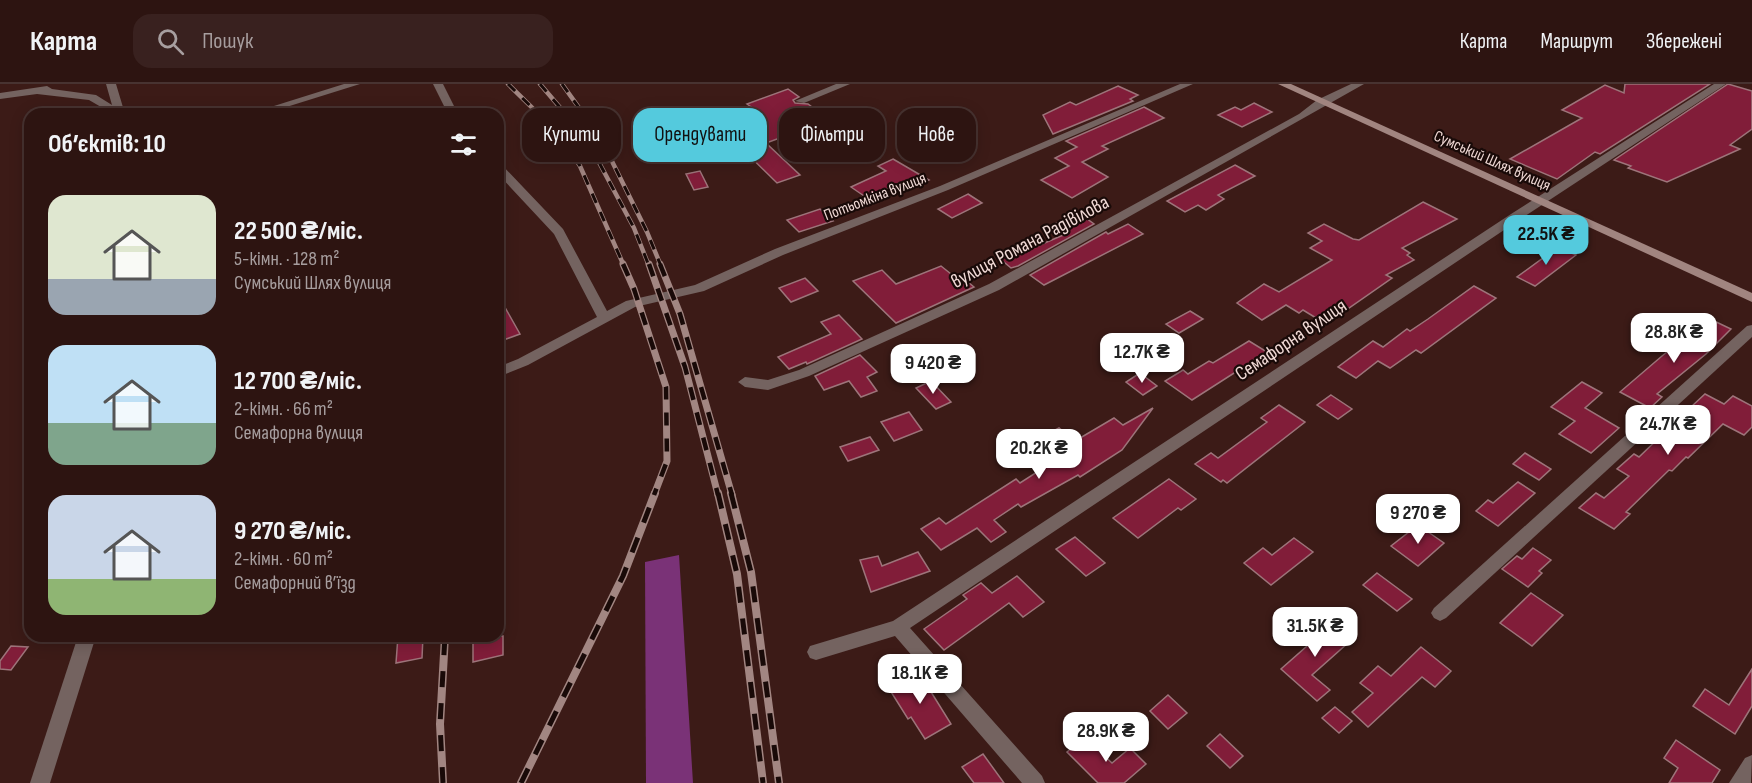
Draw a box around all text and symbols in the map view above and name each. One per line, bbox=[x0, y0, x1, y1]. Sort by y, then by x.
search box bbox=[133, 14, 553, 68]
text: Карта bbox=[30, 25, 97, 58]
icon: search bbox=[154, 25, 187, 58]
text: Пошук bbox=[202, 28, 253, 55]
text: Карта bbox=[1460, 29, 1507, 54]
text: Маршрут bbox=[1540, 29, 1613, 54]
text: Збережені bbox=[1646, 29, 1722, 54]
chip: Купити bbox=[522, 108, 621, 162]
chip: Орендувати bbox=[633, 108, 767, 162]
chip: Фільтри bbox=[779, 108, 885, 162]
chip: Нове bbox=[897, 108, 976, 162]
street label: Сумський Шлях вулиця bbox=[1431, 127, 1553, 195]
icon: filters bbox=[447, 128, 480, 161]
text: Об’єктів: 10 bbox=[48, 129, 166, 160]
street label: Потьомкіна вулиця bbox=[821, 169, 929, 225]
street label: вулиця Романа Радівілова bbox=[947, 190, 1113, 294]
pin: 22.5K ₴ bbox=[1491, 215, 1601, 266]
text: 22 500 ₴/міс. bbox=[234, 216, 363, 247]
icon: home bbox=[96, 219, 168, 291]
text: 22.5K ₴ bbox=[1517, 222, 1575, 246]
text: 5-кімн. · 128 m² bbox=[234, 247, 339, 271]
text: Сумський Шлях вулиця bbox=[234, 271, 391, 295]
street label: Семафорна вулиця bbox=[1231, 294, 1351, 386]
pin: 28.8K ₴ bbox=[1619, 313, 1729, 364]
text: 28.8K ₴ bbox=[1645, 320, 1703, 344]
pin: 12.7K ₴ bbox=[1087, 333, 1197, 384]
text: 12.7K ₴ bbox=[1114, 340, 1170, 364]
pin: 9 420 ₴ bbox=[878, 344, 988, 395]
text: 9 420 ₴ bbox=[905, 351, 961, 375]
text: 12 700 ₴/міс. bbox=[234, 366, 362, 397]
icon: home bbox=[96, 369, 168, 441]
text: 2-кімн. · 66 m² bbox=[234, 397, 333, 421]
pin: 24.7K ₴ bbox=[1613, 405, 1723, 456]
text: 24.7K ₴ bbox=[1640, 412, 1696, 436]
text: Семафорна вулиця bbox=[234, 421, 363, 445]
pin: 20.2K ₴ bbox=[984, 429, 1094, 480]
text: 20.2K ₴ bbox=[1010, 436, 1068, 460]
pin: 9 270 ₴ bbox=[1363, 494, 1473, 545]
text: 9 270 ₴ bbox=[1390, 501, 1446, 525]
text: 9 270 ₴/міс. bbox=[234, 516, 351, 547]
icon: home bbox=[96, 519, 168, 591]
text: 2-кімн. · 60 m² bbox=[234, 547, 333, 571]
text: Семафорний в’їзд bbox=[234, 571, 356, 595]
pin: 31.5K ₴ bbox=[1260, 607, 1370, 658]
text: 31.5K ₴ bbox=[1287, 614, 1343, 638]
pin: 18.1K ₴ bbox=[865, 654, 975, 705]
text: 18.1K ₴ bbox=[892, 661, 948, 685]
pin: 28.9K ₴ bbox=[1051, 712, 1161, 763]
text: 28.9K ₴ bbox=[1077, 719, 1135, 743]

